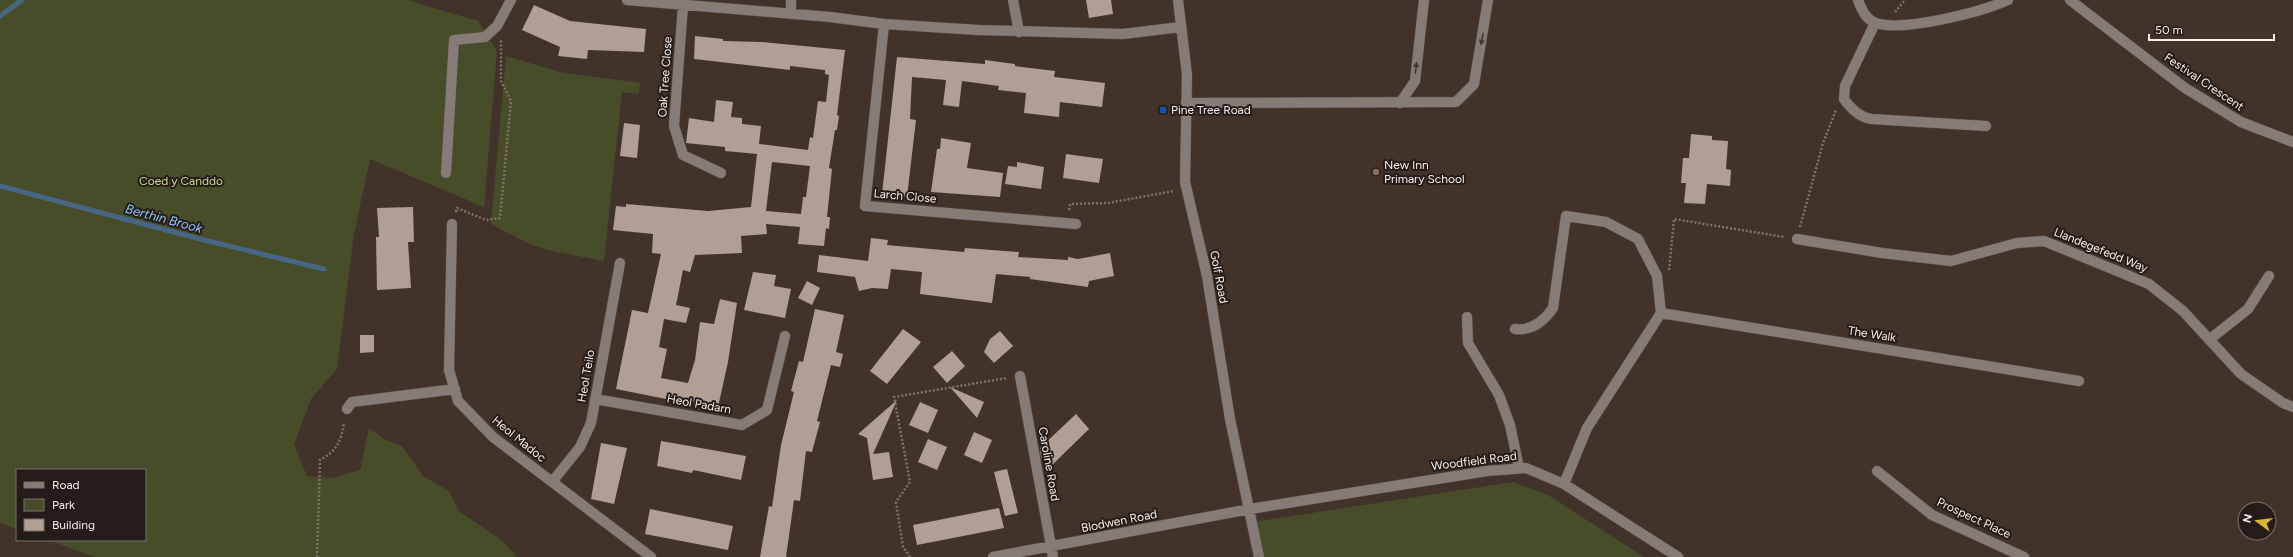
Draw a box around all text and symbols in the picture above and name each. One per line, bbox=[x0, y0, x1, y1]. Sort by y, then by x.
scale bar bbox=[2149, 16, 2274, 42]
text: 50 m bbox=[2155, 23, 2183, 37]
one-way arrow bbox=[1479, 32, 1485, 45]
street label: Oak Tree Close bbox=[655, 36, 675, 118]
street label: Festival Crescent bbox=[2162, 50, 2247, 114]
one-way arrow bbox=[1413, 62, 1420, 74]
place label: Pine Tree Road bbox=[1171, 103, 1251, 117]
marker: Pine Tree Road bbox=[1158, 105, 1168, 115]
place label: New Inn Primary School bbox=[1384, 158, 1465, 186]
marker: New Inn Primary School bbox=[1371, 167, 1381, 177]
park label: Coed y Canddo bbox=[139, 174, 223, 188]
street label: Larch Close bbox=[873, 186, 937, 206]
water label: Berthin Brook bbox=[124, 201, 205, 236]
street label: Llandegefedd Way bbox=[2052, 225, 2151, 276]
street label: Golf Road bbox=[1207, 249, 1231, 305]
street label: The Walk bbox=[1847, 323, 1897, 345]
street label: Heol Teilo bbox=[575, 349, 597, 403]
street label: Heol Padarn bbox=[666, 391, 733, 417]
street label: Heol Madoc bbox=[489, 413, 549, 465]
street label: Caroline Road bbox=[1036, 426, 1062, 502]
street label: Woodfield Road bbox=[1430, 449, 1518, 473]
legend bbox=[16, 469, 146, 541]
text: Road bbox=[52, 478, 80, 492]
street label: Prospect Place bbox=[1935, 495, 2014, 541]
text: Park bbox=[52, 498, 75, 512]
north arrow bbox=[2237, 501, 2277, 541]
street label: Blodwen Road bbox=[1080, 507, 1158, 535]
text: N bbox=[2240, 513, 2255, 524]
text: Building bbox=[52, 518, 95, 532]

